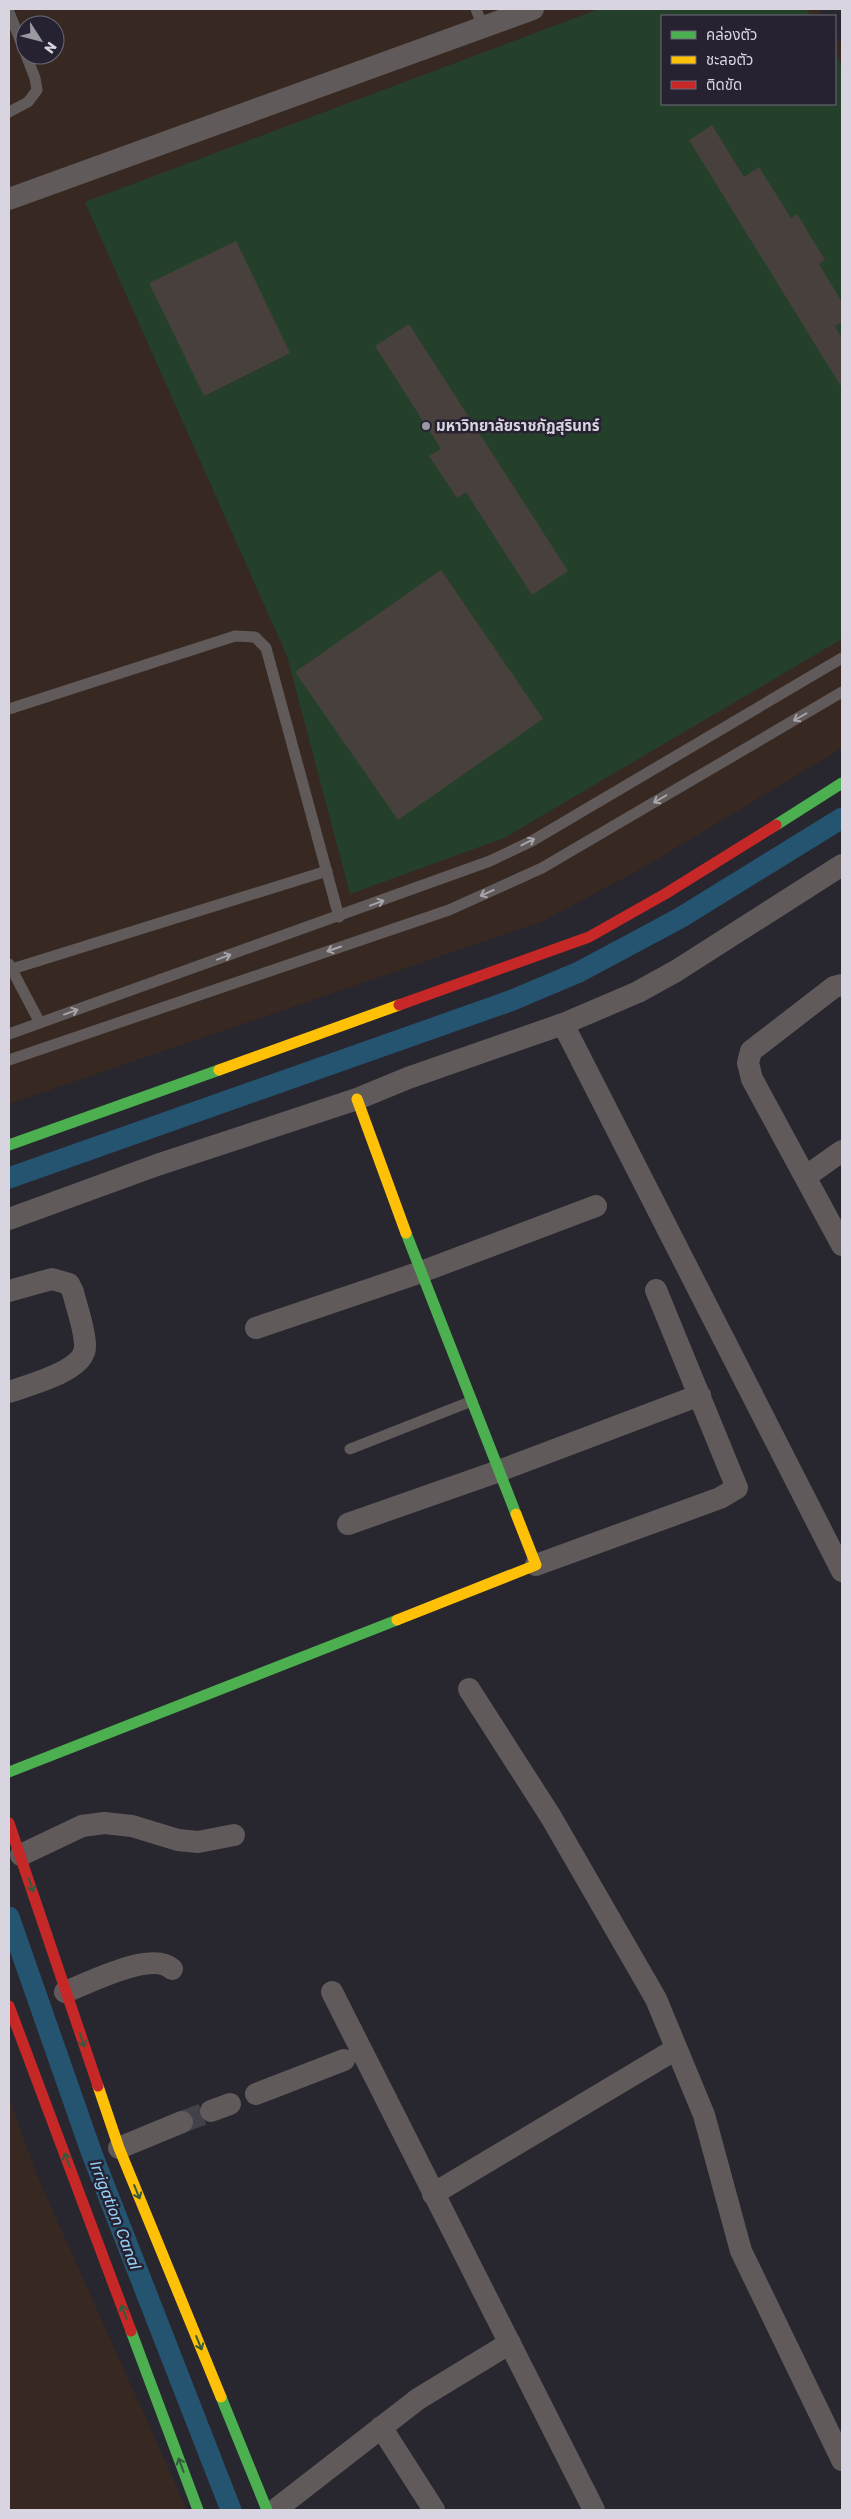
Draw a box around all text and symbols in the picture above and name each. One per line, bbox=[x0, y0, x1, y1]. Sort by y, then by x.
north arrow bbox=[15, 15, 65, 65]
legend bbox=[661, 15, 836, 105]
text: คล่องตัว bbox=[706, 26, 757, 44]
text: N bbox=[40, 38, 60, 56]
text: ชะลอตัว bbox=[706, 51, 753, 69]
text: ติดขัด bbox=[706, 76, 742, 94]
place label: มหาวิทยาลัยราชภัฏสุรินทร์ bbox=[436, 417, 600, 435]
marker: มหาวิทยาลัยราชภัฏสุรินทร์ bbox=[420, 420, 432, 432]
one-way arrow bbox=[794, 712, 808, 722]
one-way arrow bbox=[653, 794, 667, 804]
one-way arrow bbox=[520, 837, 535, 846]
one-way arrow bbox=[480, 889, 495, 899]
one-way arrow bbox=[369, 898, 385, 907]
one-way arrow bbox=[327, 945, 343, 955]
one-way arrow bbox=[216, 952, 232, 962]
one-way arrow bbox=[63, 1007, 78, 1016]
one-way arrow bbox=[27, 1877, 36, 1893]
one-way arrow bbox=[78, 2031, 87, 2047]
one-way arrow bbox=[62, 2153, 71, 2168]
water label: Irrigation Canal bbox=[86, 2158, 145, 2273]
one-way arrow bbox=[133, 2184, 143, 2199]
one-way arrow bbox=[119, 2305, 128, 2321]
one-way arrow bbox=[194, 2335, 204, 2350]
one-way arrow bbox=[176, 2457, 185, 2473]

